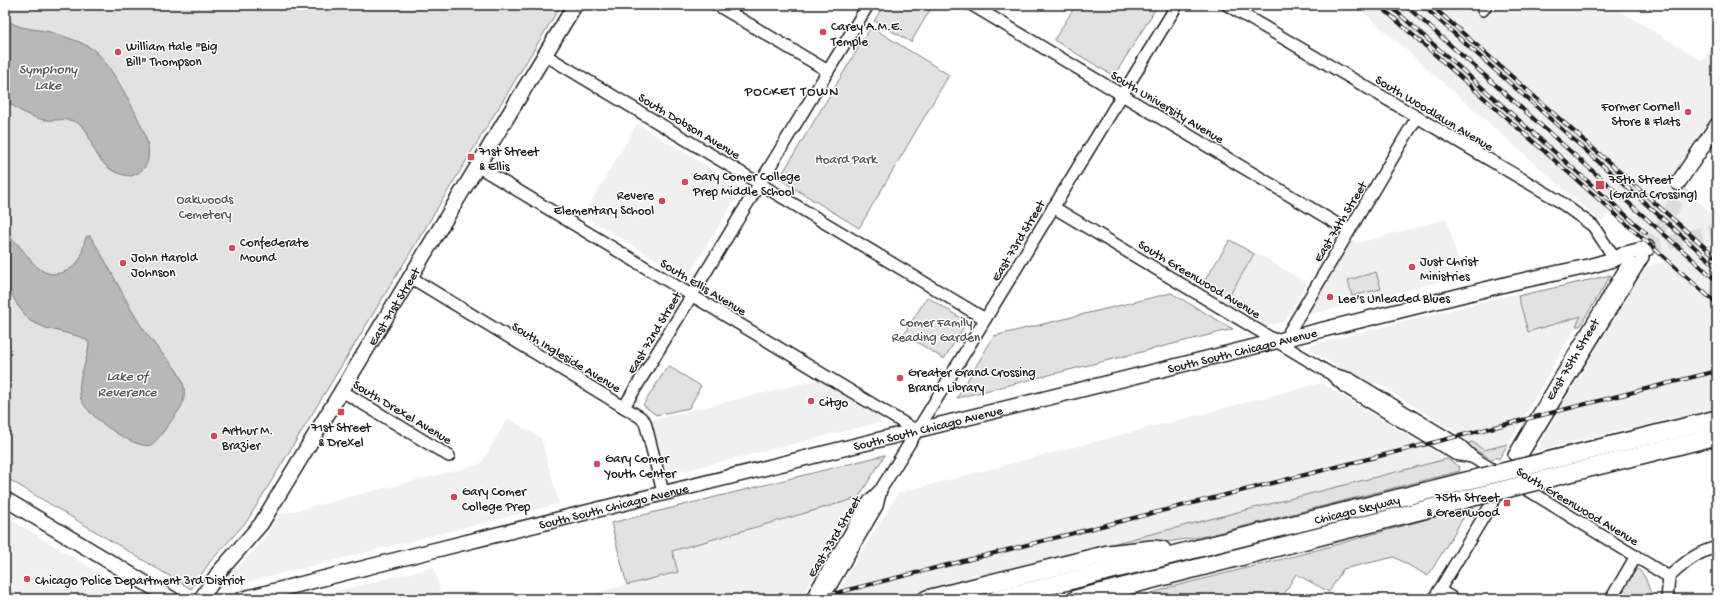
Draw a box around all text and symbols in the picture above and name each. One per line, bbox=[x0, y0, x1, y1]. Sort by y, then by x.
place label: Carey A.M.E. Temple bbox=[830, 20, 903, 50]
marker: Carey A.M.E. Temple bbox=[818, 27, 828, 37]
place label: William Hale "Big Bill" Thompson bbox=[125, 40, 217, 70]
marker: William Hale "Big Bill" Thompson bbox=[113, 47, 123, 57]
water label: Symphony Lake bbox=[19, 62, 78, 95]
street label: South University Avenue bbox=[1107, 68, 1226, 148]
street label: South Woodlawn Avenue bbox=[1372, 73, 1496, 155]
district label: POCKET TOWN bbox=[744, 84, 839, 101]
street label: South Dobson Avenue bbox=[635, 91, 743, 164]
place label: Former Cornell Store & Flats bbox=[1600, 100, 1681, 130]
marker: Former Cornell Store & Flats bbox=[1683, 107, 1693, 117]
place label: 71st Street & Ellis bbox=[478, 145, 541, 175]
marker: 71st Street & Ellis bbox=[466, 152, 476, 162]
park label: Hoard Park bbox=[815, 153, 878, 168]
place label: Gary Comer College Prep Middle School bbox=[692, 170, 801, 200]
place label: 75th Street (Grand Crossing) bbox=[1608, 173, 1698, 203]
marker: Gary Comer College Prep Middle School bbox=[680, 177, 690, 187]
street label: East 74th Street bbox=[1311, 178, 1372, 265]
marker: 75th Street (Grand Crossing) bbox=[1594, 179, 1606, 191]
place label: Revere Elementary School bbox=[554, 189, 654, 219]
park label: Oakwoods Cemetery bbox=[177, 193, 235, 223]
marker: Revere Elementary School bbox=[657, 196, 667, 206]
street label: East 73rd Street bbox=[989, 197, 1050, 285]
place label: Confederate Mound bbox=[240, 236, 309, 266]
street label: South Greenwood Avenue bbox=[1135, 238, 1263, 323]
marker: Confederate Mound bbox=[227, 243, 237, 253]
place label: John Harold Johnson bbox=[131, 251, 199, 281]
place label: Just Christ Ministries bbox=[1420, 255, 1479, 285]
street label: South Ellis Avenue bbox=[657, 257, 749, 320]
marker: John Harold Johnson bbox=[118, 258, 128, 268]
marker: Just Christ Ministries bbox=[1407, 262, 1417, 272]
street label: East 71st Street bbox=[366, 264, 425, 349]
street label: East 72nd Street bbox=[625, 288, 686, 377]
marker: Lee's Unleaded Blues bbox=[1325, 292, 1335, 302]
place label: Lee's Unleaded Blues bbox=[1338, 292, 1451, 307]
street label: East 75th Street bbox=[1543, 315, 1604, 403]
park label: Comer Family Reading Garden bbox=[892, 316, 981, 346]
street label: South Ingleside Avenue bbox=[508, 320, 623, 397]
street label: South South Chicago Avenue bbox=[1166, 326, 1319, 377]
place label: Greater Grand Crossing Branch Library bbox=[907, 366, 1036, 396]
water label: Lake of Reverence bbox=[98, 369, 157, 402]
marker: Greater Grand Crossing Branch Library bbox=[895, 373, 905, 383]
street label: South Drexel Avenue bbox=[350, 378, 454, 449]
marker: Citgo bbox=[806, 396, 816, 406]
place label: Citgo bbox=[819, 396, 849, 411]
street label: South South Chicago Avenue bbox=[852, 404, 1005, 455]
marker: 71st Street & Drexel bbox=[336, 407, 346, 417]
place label: 71st Street & Drexel bbox=[310, 421, 373, 451]
place label: Arthur M. Brazier bbox=[221, 424, 273, 454]
marker: Arthur M. Brazier bbox=[209, 431, 219, 441]
place label: Gary Comer Youth Center bbox=[604, 452, 677, 482]
marker: Gary Comer Youth Center bbox=[592, 459, 602, 469]
street label: South Greenwood Avenue bbox=[1513, 465, 1641, 550]
street label: South South Chicago Avenue bbox=[538, 482, 690, 533]
place label: Gary Comer College Prep bbox=[462, 485, 531, 515]
place label: 75th Street & Greenwood bbox=[1426, 491, 1501, 521]
marker: Gary Comer College Prep bbox=[449, 492, 459, 502]
street label: East 73rd Street bbox=[805, 493, 866, 581]
street label: Chicago Skyway bbox=[1313, 493, 1402, 529]
marker: 75th Street & Greenwood bbox=[1502, 498, 1512, 508]
marker: Chicago Police Department 3rd District bbox=[22, 574, 32, 584]
place label: Chicago Police Department 3rd District bbox=[35, 574, 246, 589]

